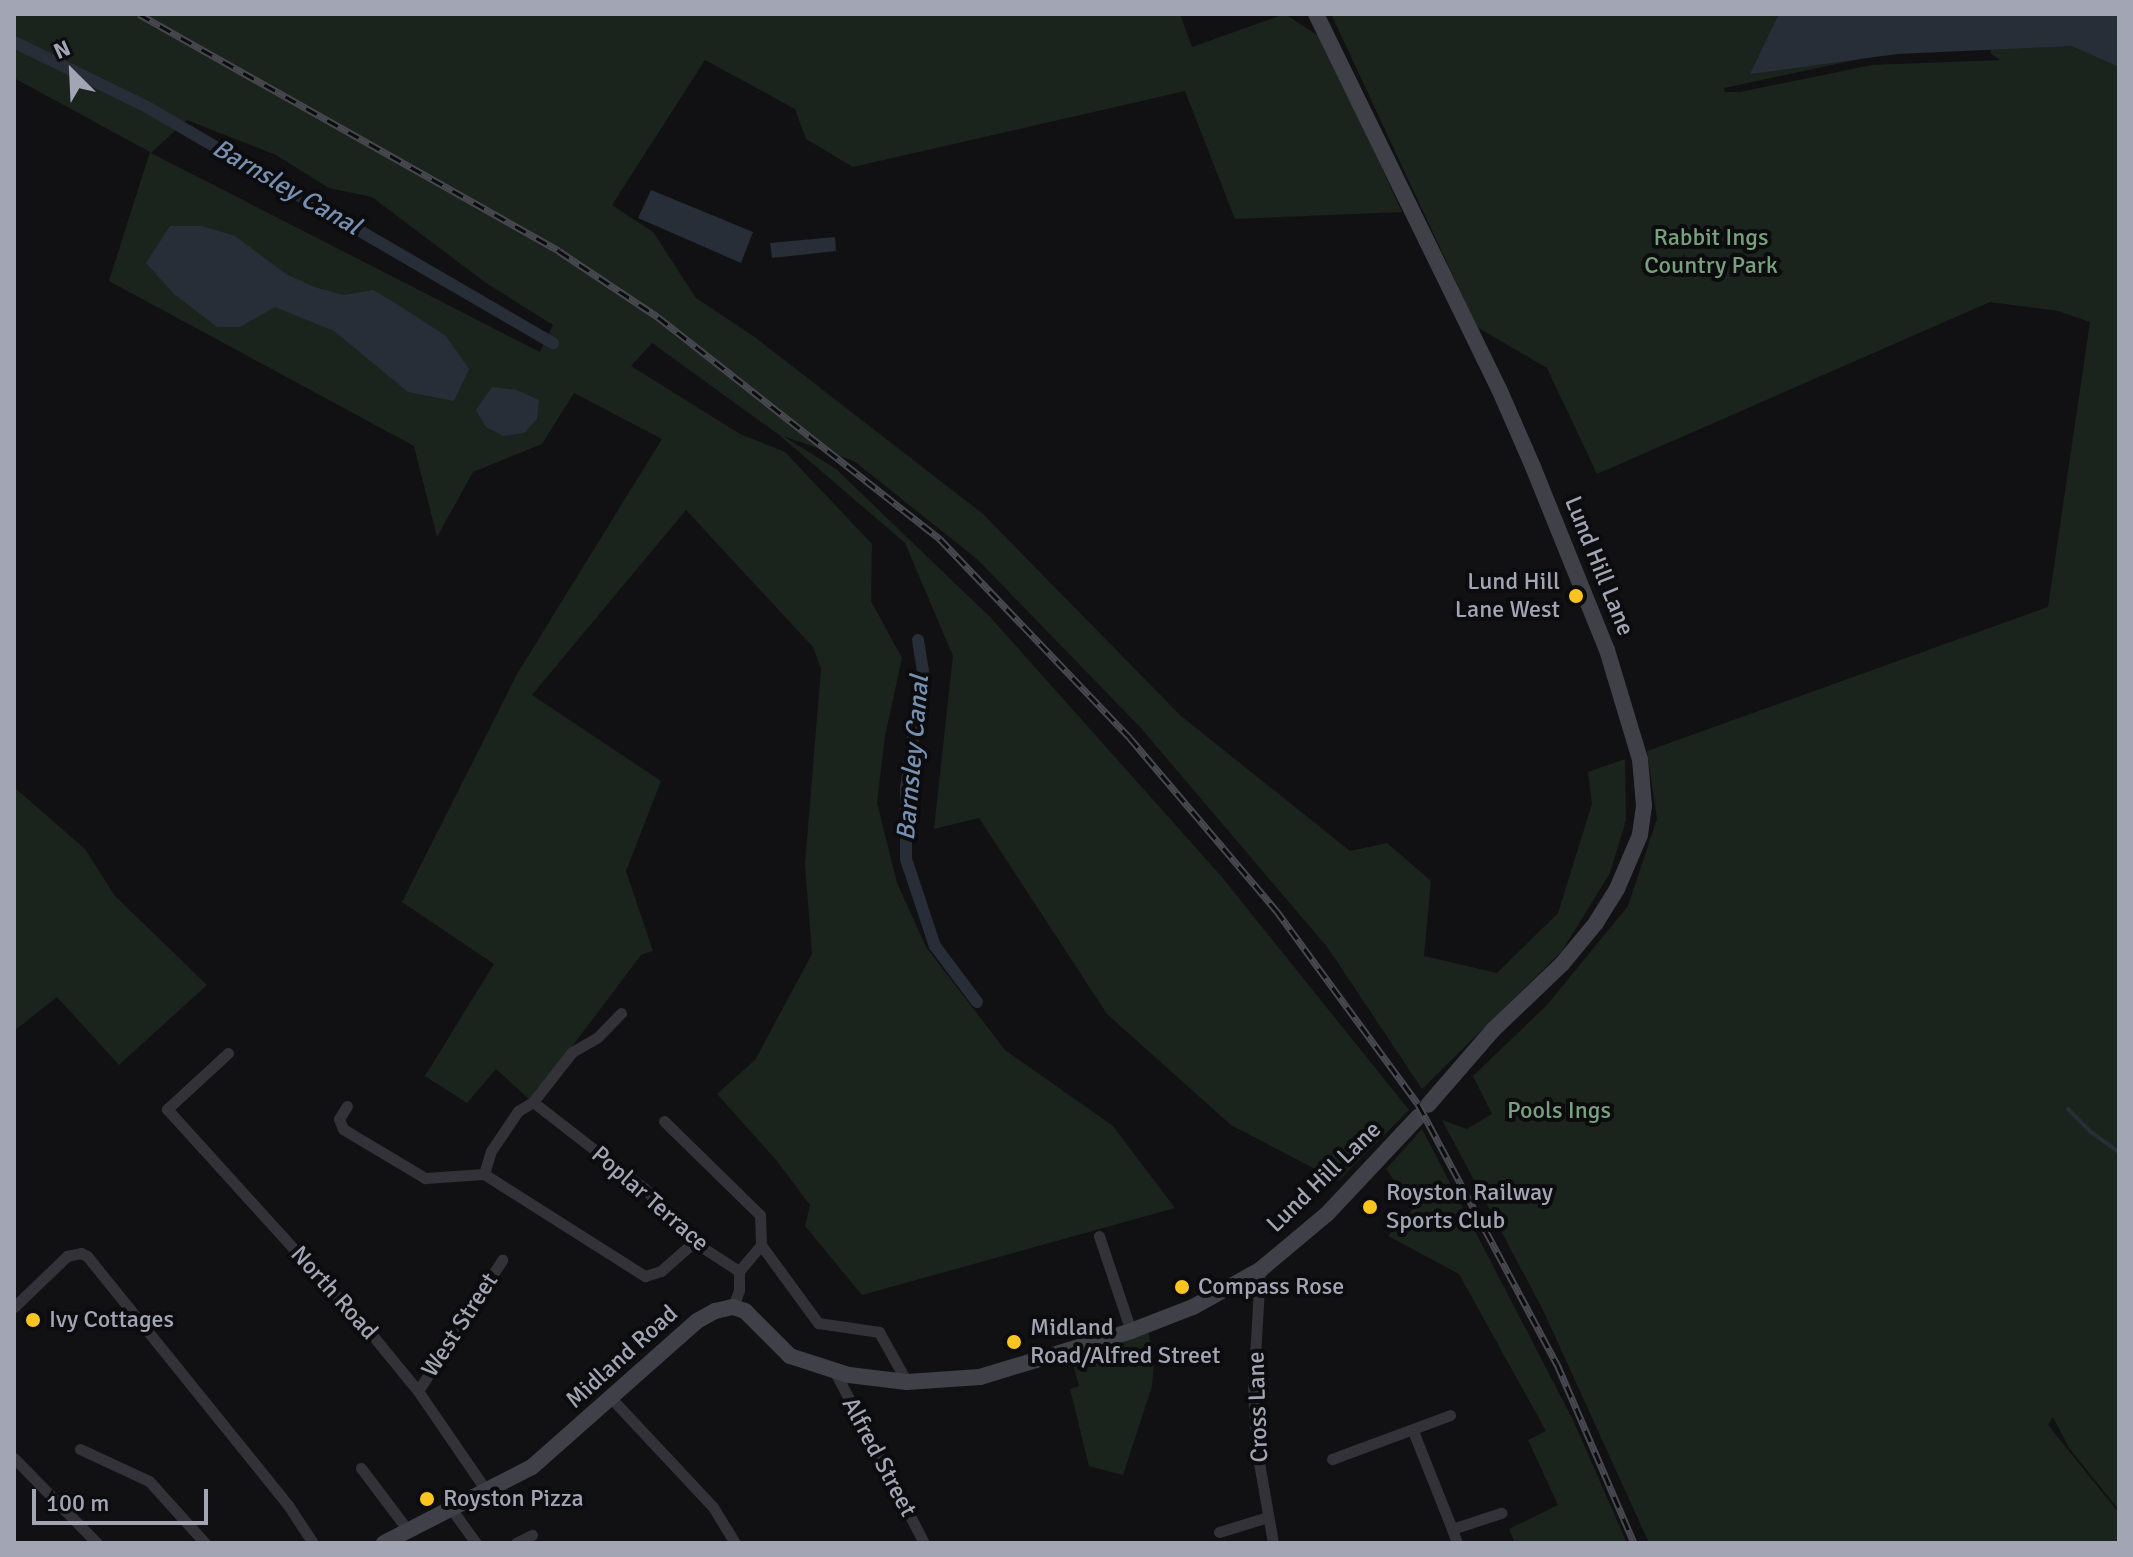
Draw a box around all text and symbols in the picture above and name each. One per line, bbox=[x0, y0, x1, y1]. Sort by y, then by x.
north arrow bbox=[32, 32, 112, 112]
text: N bbox=[50, 34, 75, 65]
water label: Barnsley Canal bbox=[206, 133, 366, 243]
park label: Rabbit Ings Country Park bbox=[1644, 224, 1778, 280]
street label: Lund Hill Lane bbox=[1558, 492, 1640, 640]
place label: Lund Hill Lane West bbox=[1455, 568, 1560, 624]
marker: Lund Hill Lane West bbox=[1567, 587, 1585, 605]
water label: Barnsley Canal bbox=[891, 674, 937, 842]
park label: Pools Ings bbox=[1507, 1097, 1611, 1125]
street label: Lund Hill Lane bbox=[1261, 1115, 1387, 1239]
street label: Poplar Terrace bbox=[585, 1140, 715, 1258]
place label: Royston Railway Sports Club bbox=[1386, 1179, 1553, 1235]
marker: Royston Railway Sports Club bbox=[1361, 1198, 1379, 1216]
street label: North Road bbox=[284, 1240, 384, 1346]
street label: West Street bbox=[416, 1268, 504, 1382]
place label: Compass Rose bbox=[1198, 1273, 1344, 1301]
marker: Compass Rose bbox=[1173, 1278, 1191, 1296]
street label: Midland Road bbox=[560, 1299, 684, 1415]
place label: Ivy Cottages bbox=[49, 1306, 174, 1334]
marker: Ivy Cottages bbox=[24, 1311, 42, 1329]
place label: Midland Road/Alfred Street bbox=[1030, 1314, 1220, 1370]
marker: Midland Road/Alfred Street bbox=[1005, 1333, 1023, 1351]
street label: Cross Lane bbox=[1242, 1351, 1274, 1463]
street label: Alfred Street bbox=[836, 1393, 922, 1521]
scale bar bbox=[36, 1473, 212, 1523]
place label: Royston Pizza bbox=[443, 1485, 584, 1513]
text: 100 m bbox=[46, 1488, 109, 1518]
marker: Royston Pizza bbox=[418, 1490, 436, 1508]

